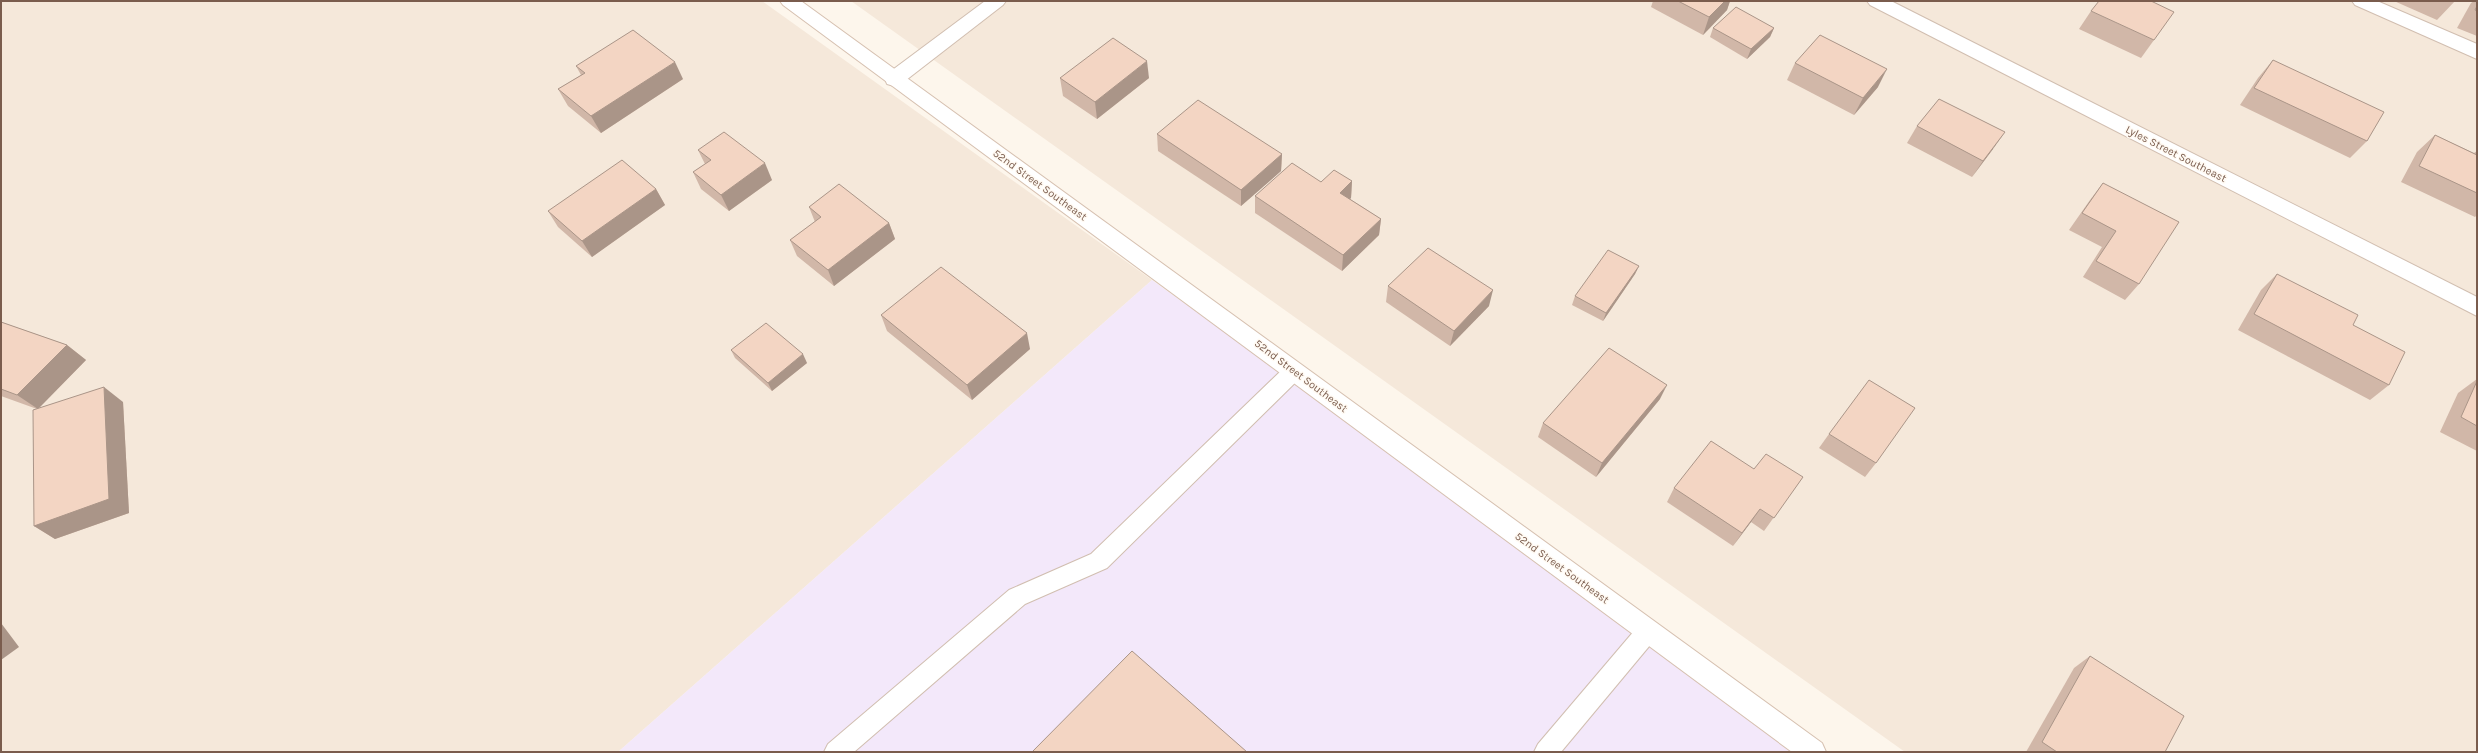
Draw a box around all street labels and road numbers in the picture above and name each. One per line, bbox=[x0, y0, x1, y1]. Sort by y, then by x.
street label: Lyles Street Southeast bbox=[2123, 123, 2229, 185]
street label: 52nd Street Southeast bbox=[991, 147, 1089, 223]
street label: 52nd Street Southeast bbox=[1252, 337, 1350, 415]
street label: 52nd Street Southeast bbox=[1513, 530, 1611, 606]

